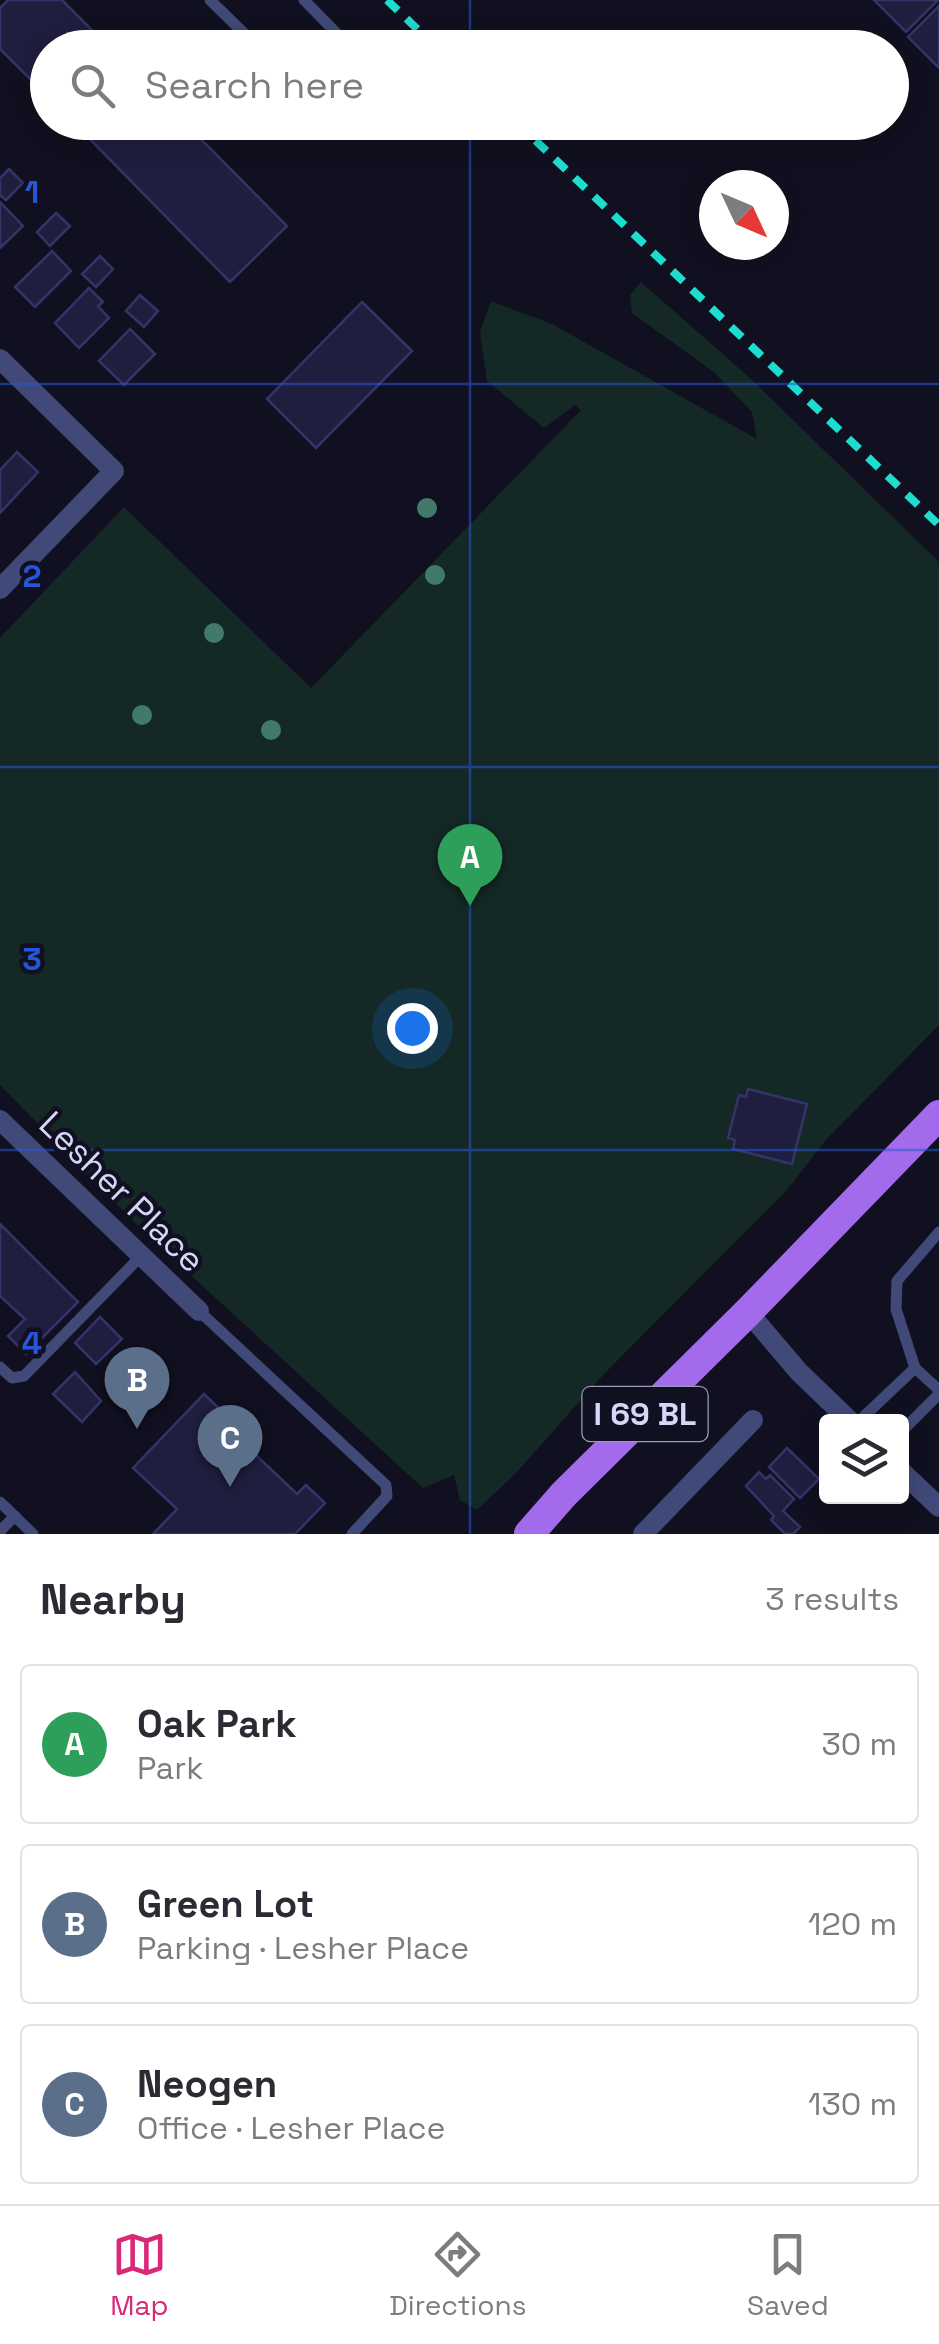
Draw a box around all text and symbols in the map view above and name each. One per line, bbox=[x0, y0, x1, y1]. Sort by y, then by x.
search box bbox=[30, 30, 909, 140]
icon: search bbox=[65, 58, 120, 113]
text: Search here bbox=[145, 61, 364, 109]
north arrow bbox=[699, 170, 789, 260]
text: 1 bbox=[25, 172, 39, 212]
text: 2 bbox=[22, 556, 42, 596]
pin: A bbox=[438, 824, 502, 906]
text: 3 bbox=[22, 939, 42, 979]
your location bbox=[387, 1003, 438, 1054]
street label: Lesher Place bbox=[30, 1102, 214, 1282]
text: 4 bbox=[22, 1323, 42, 1363]
pin: B bbox=[104, 1346, 170, 1429]
road number: I 69 BL bbox=[582, 1387, 708, 1441]
pin: C bbox=[198, 1404, 262, 1487]
map controls bbox=[819, 1414, 909, 1504]
button: layers bbox=[819, 1414, 909, 1504]
text: Nearby bbox=[40, 1573, 186, 1626]
text: 3 results bbox=[765, 1579, 899, 1619]
text: Oak Park bbox=[137, 1700, 297, 1748]
text: A bbox=[64, 1724, 85, 1764]
text: 30 m bbox=[821, 1724, 897, 1764]
text: Park bbox=[137, 1748, 204, 1788]
text: Green Lot bbox=[137, 1880, 314, 1928]
text: B bbox=[64, 1904, 85, 1944]
text: 120 m bbox=[808, 1904, 897, 1944]
text: Parking · Lesher Place bbox=[137, 1928, 469, 1968]
text: Neogen bbox=[137, 2060, 277, 2108]
text: C bbox=[64, 2084, 85, 2124]
text: 130 m bbox=[808, 2084, 897, 2124]
text: Office · Lesher Place bbox=[137, 2108, 446, 2148]
tab: Map bbox=[110, 2227, 169, 2323]
tab: Directions bbox=[389, 2227, 526, 2323]
tab: Saved bbox=[747, 2227, 829, 2323]

